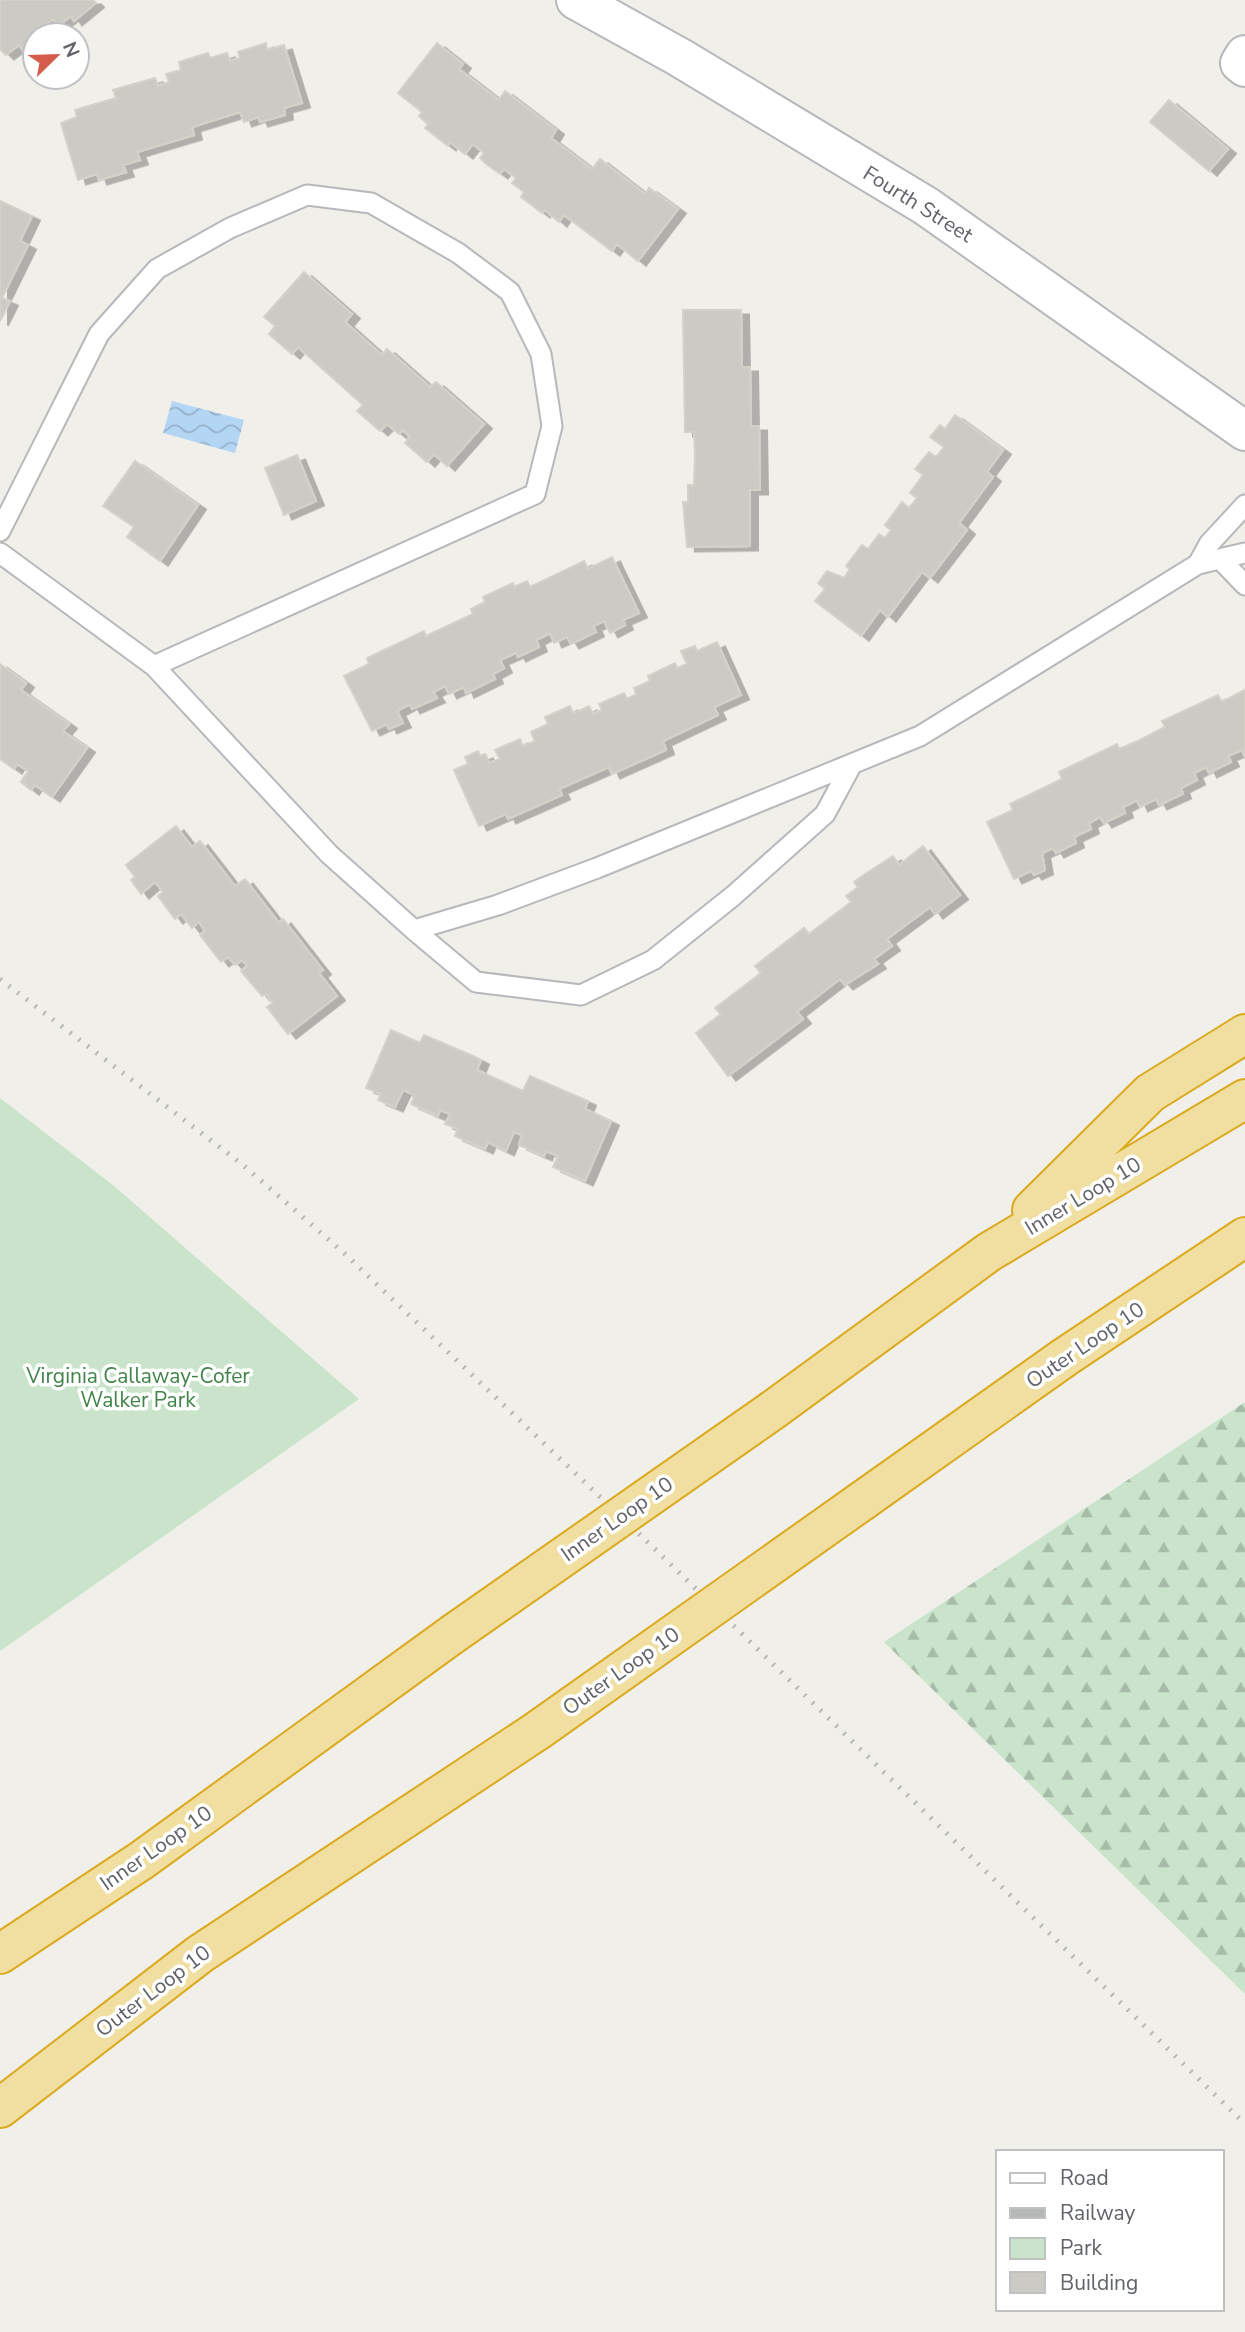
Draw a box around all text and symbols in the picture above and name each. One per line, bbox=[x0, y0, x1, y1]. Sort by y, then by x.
north arrow bbox=[21, 21, 91, 91]
text: N bbox=[56, 38, 85, 61]
street label: Fourth Street bbox=[858, 159, 979, 249]
street label: Inner Loop 10 bbox=[1020, 1150, 1146, 1242]
street label: Outer Loop 10 bbox=[1020, 1295, 1150, 1395]
park label: Virginia Callaway-Cofer Walker Park bbox=[25, 1362, 250, 1414]
street label: Inner Loop 10 bbox=[555, 1470, 679, 1568]
street label: Outer Loop 10 bbox=[557, 1620, 685, 1722]
street label: Inner Loop 10 bbox=[94, 1799, 218, 1897]
street label: Outer Loop 10 bbox=[90, 1939, 216, 2043]
legend bbox=[996, 2150, 1224, 2311]
text: Road bbox=[1060, 2164, 1109, 2192]
text: Railway bbox=[1060, 2199, 1135, 2227]
text: Park bbox=[1060, 2234, 1102, 2262]
text: Building bbox=[1060, 2269, 1138, 2297]

